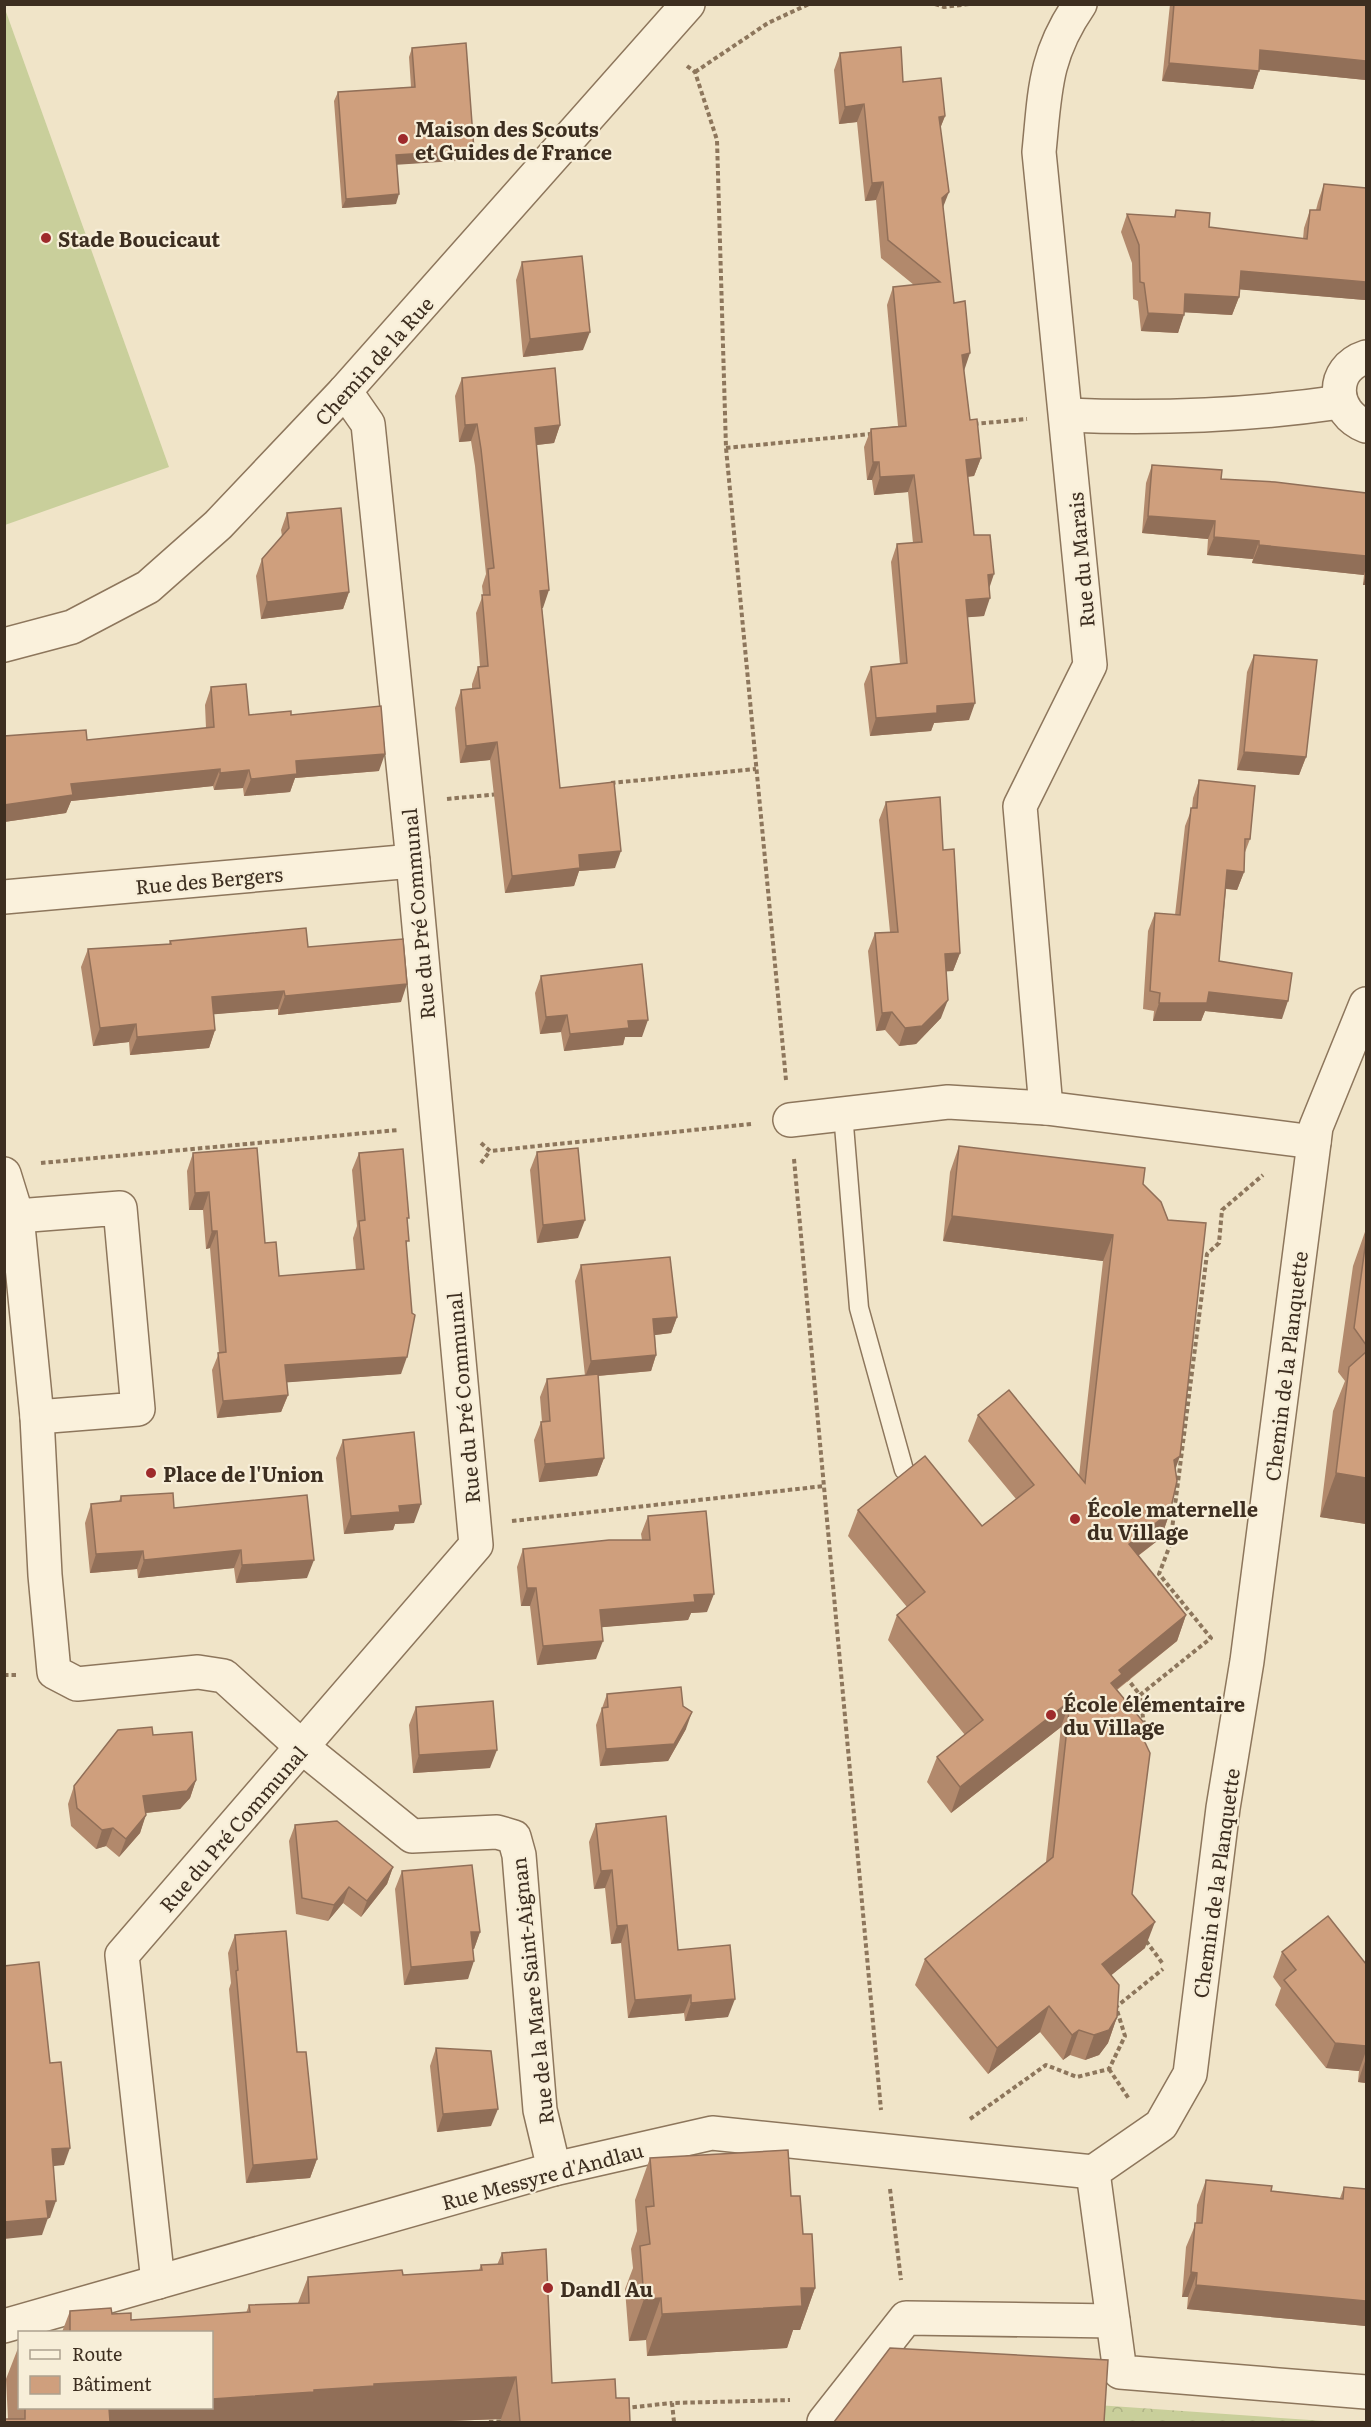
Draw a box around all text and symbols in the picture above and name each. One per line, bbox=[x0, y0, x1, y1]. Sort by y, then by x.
place label: Maison des Scouts et Guides de France bbox=[415, 113, 612, 166]
marker: Maison des Scouts et Guides de France bbox=[396, 132, 410, 146]
place label: Stade Boucicaut bbox=[58, 223, 220, 253]
marker: Stade Boucicaut bbox=[39, 231, 53, 245]
street label: Chemin de la Rue bbox=[307, 289, 439, 431]
street label: Rue du Marais bbox=[1059, 491, 1101, 629]
street label: Rue du Pré Communal bbox=[393, 807, 441, 1021]
street label: Rue des Bergers bbox=[134, 858, 284, 900]
street label: Chemin de la Planquette bbox=[1256, 1249, 1314, 1483]
street label: Rue du Pré Communal bbox=[438, 1291, 486, 1505]
place label: Place de l'Union bbox=[163, 1458, 324, 1488]
marker: Place de l'Union bbox=[144, 1466, 158, 1480]
place label: École maternelle du Village bbox=[1087, 1493, 1258, 1546]
marker: École maternelle du Village bbox=[1068, 1512, 1082, 1526]
place label: École élémentaire du Village bbox=[1063, 1688, 1245, 1741]
marker: École élémentaire du Village bbox=[1044, 1708, 1058, 1722]
street label: Rue du Pré Communal bbox=[151, 1738, 313, 1918]
street label: Chemin de la Planquette bbox=[1184, 1766, 1246, 2000]
street label: Rue de la Mare Saint-Aignan bbox=[502, 1856, 560, 2126]
street label: Rue Messyre d'Andlau bbox=[438, 2134, 647, 2216]
place label: Dandl Au bbox=[560, 2273, 653, 2303]
marker: Dandl Au bbox=[541, 2281, 555, 2295]
legend bbox=[18, 2331, 213, 2409]
text: Route bbox=[72, 2340, 122, 2367]
text: Bâtiment bbox=[72, 2370, 152, 2397]

